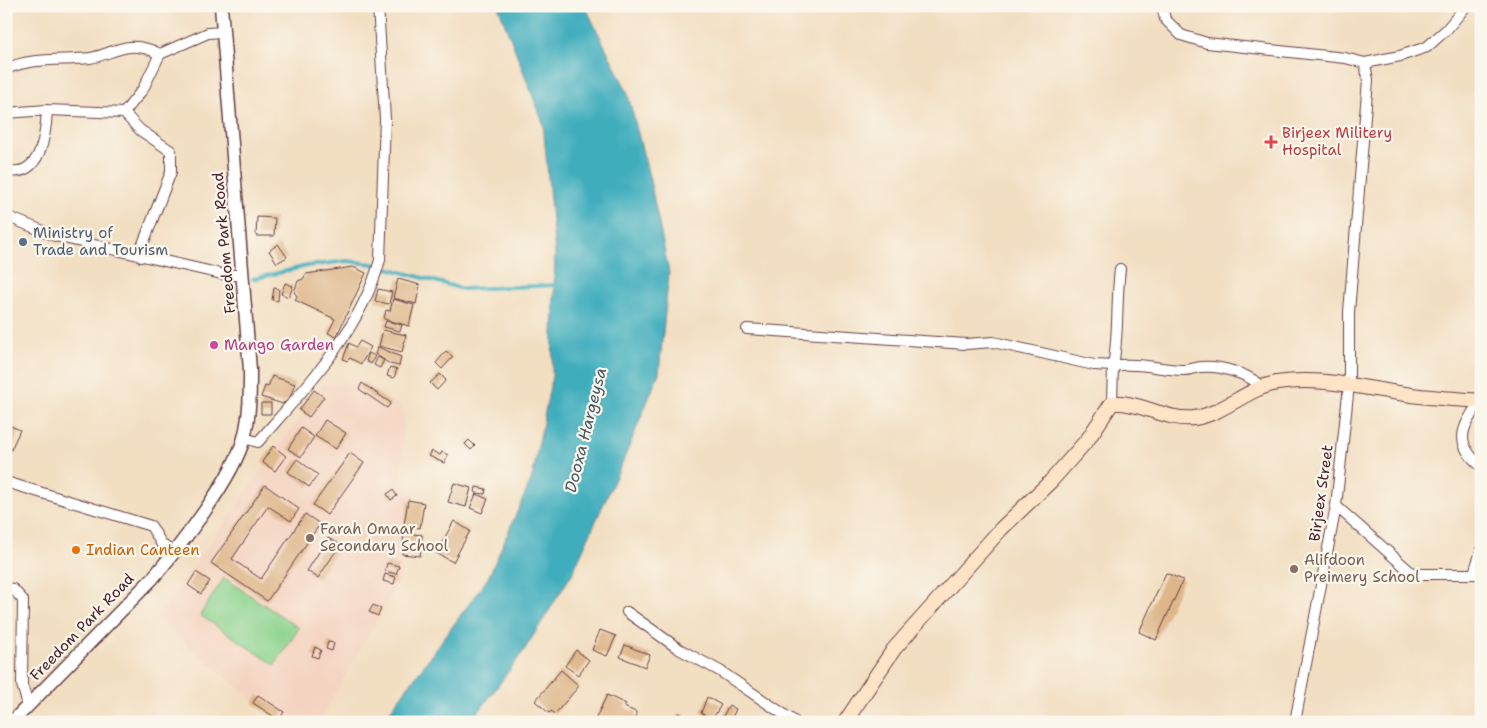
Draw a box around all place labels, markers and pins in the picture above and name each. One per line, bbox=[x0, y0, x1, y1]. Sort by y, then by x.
place label: Birjeex Militery Hospital bbox=[1282, 123, 1392, 160]
marker: Birjeex Militery Hospital bbox=[1264, 135, 1278, 149]
place label: Ministry of Trade and Tourism bbox=[33, 223, 168, 260]
marker: Ministry of Trade and Tourism bbox=[17, 236, 29, 248]
place label: Mango Garden bbox=[224, 335, 334, 355]
marker: Mango Garden bbox=[208, 339, 220, 351]
place label: Farah Omaar Secondary School bbox=[320, 519, 449, 556]
marker: Farah Omaar Secondary School bbox=[304, 532, 316, 544]
place label: Indian Canteen bbox=[86, 540, 200, 560]
marker: Indian Canteen bbox=[70, 544, 82, 556]
place label: Alifdoon Preimery School bbox=[1304, 550, 1420, 587]
marker: Alifdoon Preimery School bbox=[1288, 563, 1300, 575]

